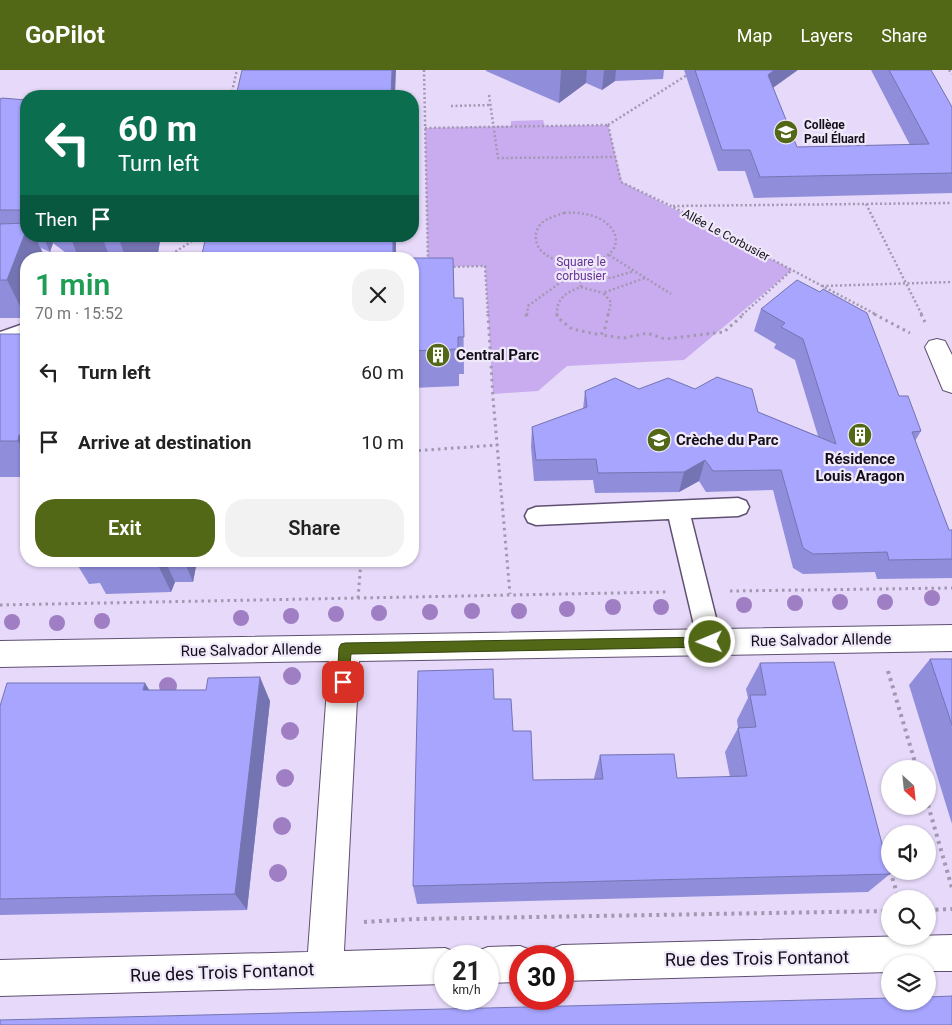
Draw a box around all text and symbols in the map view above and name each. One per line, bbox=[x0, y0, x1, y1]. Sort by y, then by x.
text: GoPilot bbox=[25, 21, 105, 49]
text: Map bbox=[737, 25, 772, 46]
text: Layers bbox=[800, 25, 853, 46]
text: Share bbox=[881, 25, 927, 46]
text: 60 m bbox=[118, 109, 197, 150]
icon: left bbox=[35, 110, 100, 175]
place label: Collège Paul Éluard bbox=[804, 118, 865, 146]
school or university icon: Collège Paul Éluard bbox=[773, 119, 799, 145]
text: Turn left bbox=[118, 151, 199, 176]
icon: arrive bbox=[87, 205, 115, 233]
street label: Allée Le Corbusier bbox=[680, 206, 772, 264]
text: Then bbox=[35, 208, 77, 231]
park label: Square le corbusier bbox=[556, 255, 606, 283]
text: 1 min bbox=[35, 267, 110, 302]
button: close bbox=[352, 269, 404, 321]
text: 70 m · 15:52 bbox=[35, 304, 123, 323]
building icon: Central Parc bbox=[425, 342, 451, 368]
place label: Central Parc bbox=[456, 346, 539, 364]
icon: left bbox=[35, 358, 63, 386]
text: Turn left bbox=[78, 361, 151, 384]
text: 60 m bbox=[361, 361, 404, 384]
building icon: Résidence Louis Aragon bbox=[847, 422, 873, 448]
school or university icon: Crèche du Parc bbox=[646, 427, 672, 453]
icon: arrive bbox=[35, 428, 63, 456]
text: Arrive at destination bbox=[78, 431, 251, 454]
text: 10 m bbox=[361, 431, 404, 454]
place label: Crèche du Parc bbox=[676, 431, 779, 449]
place label: Résidence Louis Aragon bbox=[815, 450, 905, 485]
button: Exit bbox=[35, 499, 215, 557]
button: Share bbox=[225, 499, 404, 557]
position arrow bbox=[683, 615, 735, 667]
street label: Rue Salvador Allende bbox=[750, 630, 892, 650]
street label: Rue Salvador Allende bbox=[180, 640, 322, 660]
pin bbox=[322, 661, 364, 703]
icon: arrive bbox=[329, 668, 357, 696]
north arrow bbox=[881, 760, 936, 815]
map controls bbox=[881, 760, 936, 1010]
button: sound bbox=[881, 825, 936, 880]
button: search bbox=[881, 890, 936, 945]
speed limit sign: 30 bbox=[509, 945, 574, 1010]
street label: Rue des Trois Fontanot bbox=[665, 946, 849, 970]
button: layers bbox=[881, 955, 936, 1010]
text: 21 bbox=[452, 957, 481, 986]
street label: Rue des Trois Fontanot bbox=[130, 958, 315, 986]
text: km/h bbox=[452, 983, 481, 997]

